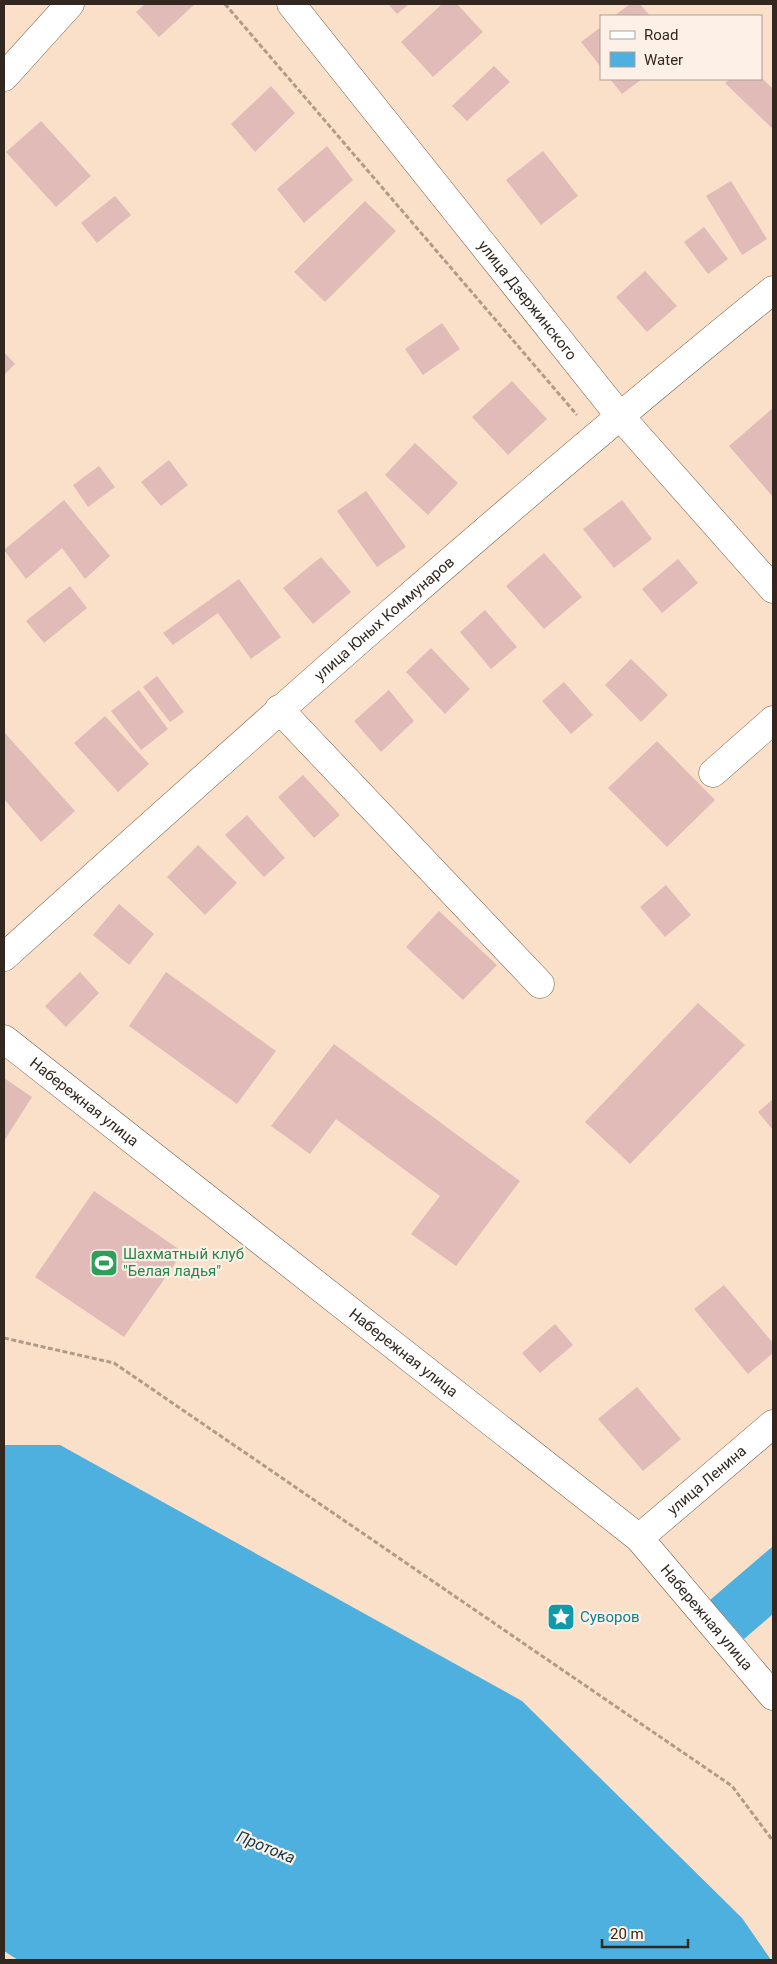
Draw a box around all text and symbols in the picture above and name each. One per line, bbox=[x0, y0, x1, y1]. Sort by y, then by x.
legend bbox=[600, 15, 762, 80]
text: Road bbox=[644, 26, 678, 44]
text: Water bbox=[644, 51, 683, 69]
street label: улица Дзержинского bbox=[474, 237, 581, 364]
street label: улица Юных Коммунаров bbox=[311, 553, 458, 685]
street label: Набережная улица bbox=[26, 1054, 142, 1150]
place label: Шахматный клуб "Белая ладья" bbox=[123, 1245, 244, 1280]
sports icon: Шахматный клуб "Белая ладья" bbox=[89, 1248, 119, 1278]
street label: Набережная улица bbox=[346, 1305, 461, 1401]
street label: улица Ленина bbox=[664, 1442, 750, 1519]
street label: Набережная улица bbox=[657, 1561, 756, 1674]
place icon: Суворов bbox=[546, 1602, 576, 1632]
place label: Суворов bbox=[580, 1608, 640, 1626]
water label: Протока bbox=[234, 1827, 298, 1867]
scale bar bbox=[602, 1916, 688, 1948]
text: 20 m bbox=[610, 1925, 644, 1943]

